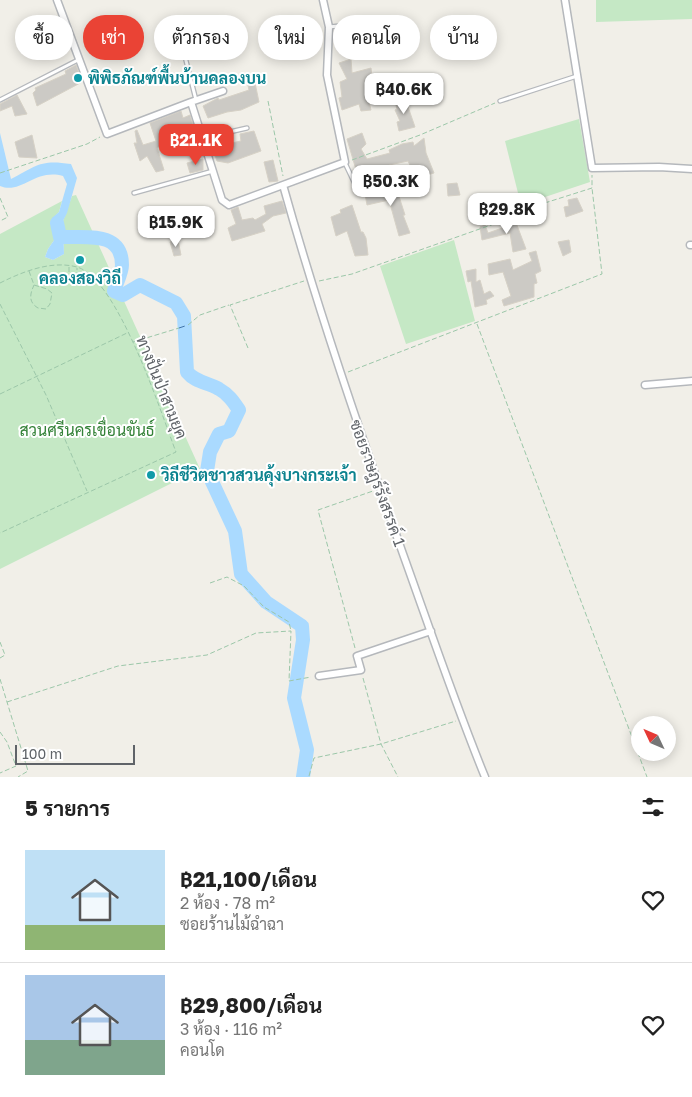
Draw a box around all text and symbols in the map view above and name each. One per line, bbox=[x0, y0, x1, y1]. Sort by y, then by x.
chip: ซื้อ bbox=[15, 15, 73, 60]
chip: เช่า bbox=[83, 15, 144, 60]
chip: ตัวกรอง bbox=[154, 15, 248, 60]
chip: ใหม่ bbox=[258, 15, 323, 60]
chip: คอนโด bbox=[333, 15, 420, 60]
chip: บ้าน bbox=[430, 15, 497, 60]
place label: พิพิธภัณฑ์พื้นบ้านคลองบน bbox=[88, 64, 266, 88]
marker: พิพิธภัณฑ์พื้นบ้านคลองบน bbox=[72, 72, 84, 84]
pin: ฿40.6K bbox=[363, 72, 445, 115]
text: ฿40.6K bbox=[376, 79, 432, 99]
pin: ฿21.1K bbox=[155, 124, 237, 166]
text: ฿21.1K bbox=[170, 130, 222, 150]
pin: ฿50.3K bbox=[350, 164, 432, 207]
text: ฿50.3K bbox=[363, 171, 419, 191]
pin: ฿29.8K bbox=[466, 192, 548, 235]
text: ฿29.8K bbox=[479, 199, 535, 219]
pin: ฿15.9K bbox=[135, 206, 217, 248]
text: ฿15.9K bbox=[149, 212, 203, 232]
marker: คลองสองวิถี bbox=[74, 254, 86, 266]
place label: คลองสองวิถี bbox=[39, 268, 121, 288]
street label: ทางปั่นป่าสามยุค bbox=[130, 331, 195, 443]
park label: สวนศรีนครเขื่อนขันธ์ bbox=[19, 416, 155, 440]
street label: ซอยราษฎร์รังสรรค์ 1 bbox=[345, 416, 412, 550]
place label: วิถีชีวิตชาวสวนคุ้งบางกระเจ้า bbox=[160, 464, 357, 487]
marker: วิถีชีวิตชาวสวนคุ้งบางกระเจ้า bbox=[145, 469, 157, 481]
north arrow bbox=[631, 716, 676, 761]
map controls bbox=[631, 716, 676, 761]
scale bar bbox=[15, 742, 135, 765]
text: 100 m bbox=[22, 745, 62, 762]
icon: filters bbox=[639, 793, 667, 821]
text: 5 รายการ bbox=[25, 795, 110, 821]
text: ฿21,100/เดือน bbox=[180, 866, 317, 892]
icon: home bbox=[65, 870, 125, 930]
icon: heart bbox=[639, 886, 667, 914]
text: 2 ห้อง · 78 m² bbox=[180, 893, 275, 913]
text: ซอยร้านไม้ฉำฉา bbox=[180, 914, 284, 934]
text: ฿29,800/เดือน bbox=[180, 992, 322, 1018]
icon: home bbox=[65, 995, 125, 1055]
icon: heart bbox=[639, 1011, 667, 1039]
text: 3 ห้อง · 116 m² bbox=[180, 1019, 282, 1039]
text: คอนโด bbox=[180, 1040, 225, 1060]

